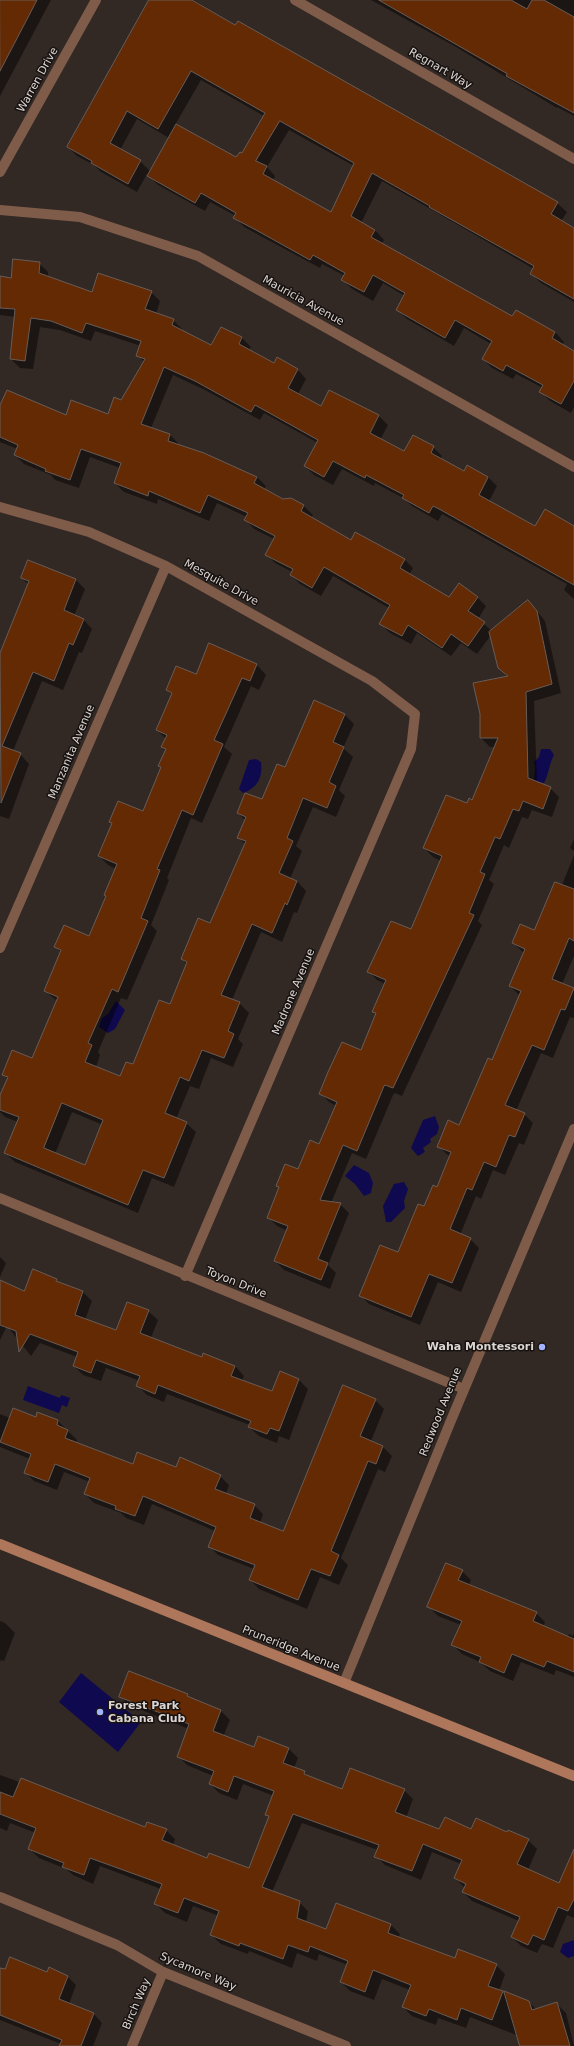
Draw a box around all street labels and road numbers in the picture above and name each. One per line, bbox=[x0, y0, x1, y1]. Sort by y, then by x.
street label: Warren Drive bbox=[15, 45, 61, 115]
street label: Regnart Way bbox=[406, 46, 474, 92]
street label: Mauricia Avenue bbox=[260, 273, 346, 329]
street label: Mesquite Drive bbox=[182, 557, 260, 609]
street label: Manzanita Avenue bbox=[46, 703, 98, 801]
street label: Madrone Avenue bbox=[270, 947, 318, 1037]
street label: Toyon Drive bbox=[204, 1265, 268, 1301]
street label: Redwood Avenue bbox=[417, 1366, 465, 1458]
street label: Pruneridge Avenue bbox=[240, 1623, 342, 1675]
street label: Sycamore Way bbox=[158, 1950, 238, 1994]
street label: Birch Way bbox=[120, 1976, 154, 2032]

